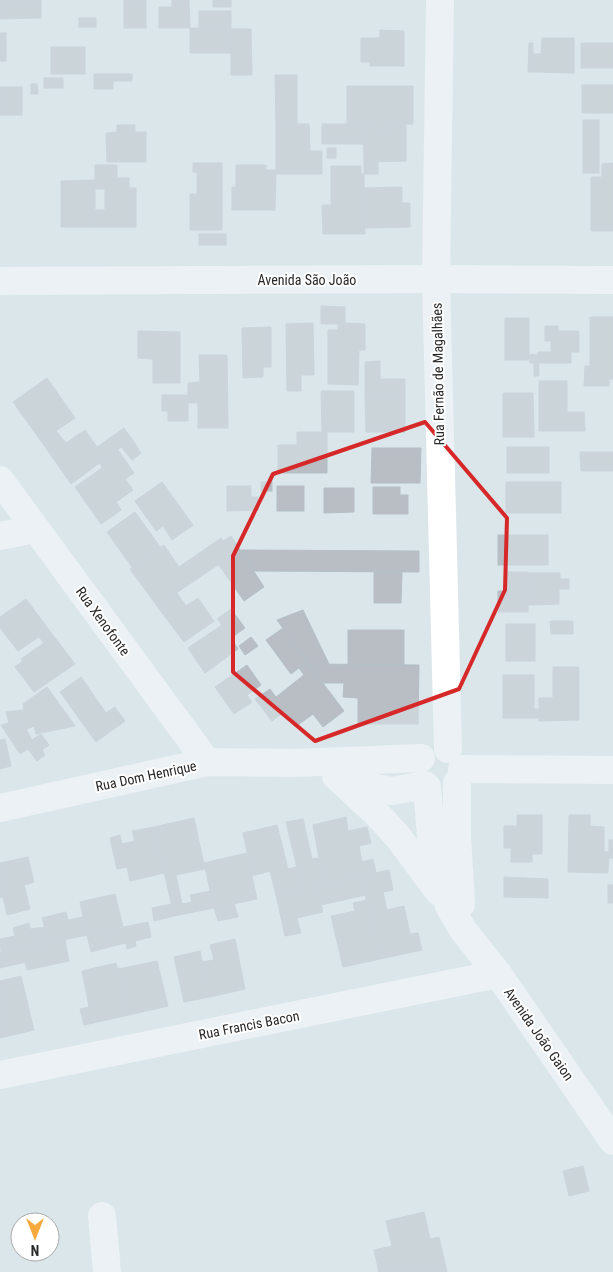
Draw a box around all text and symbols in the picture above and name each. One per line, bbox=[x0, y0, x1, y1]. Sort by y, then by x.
street label: Avenida São João bbox=[258, 272, 356, 288]
street label: Rua Fernão de Magalhães bbox=[429, 303, 447, 445]
street label: Rua Xenofonte bbox=[73, 584, 134, 659]
street label: Rua Dom Henrique bbox=[94, 757, 198, 795]
street label: Avenida João Gaion bbox=[501, 984, 577, 1084]
street label: Rua Francis Bacon bbox=[197, 1007, 301, 1043]
north arrow bbox=[10, 1212, 60, 1262]
text: N bbox=[31, 1242, 39, 1258]

